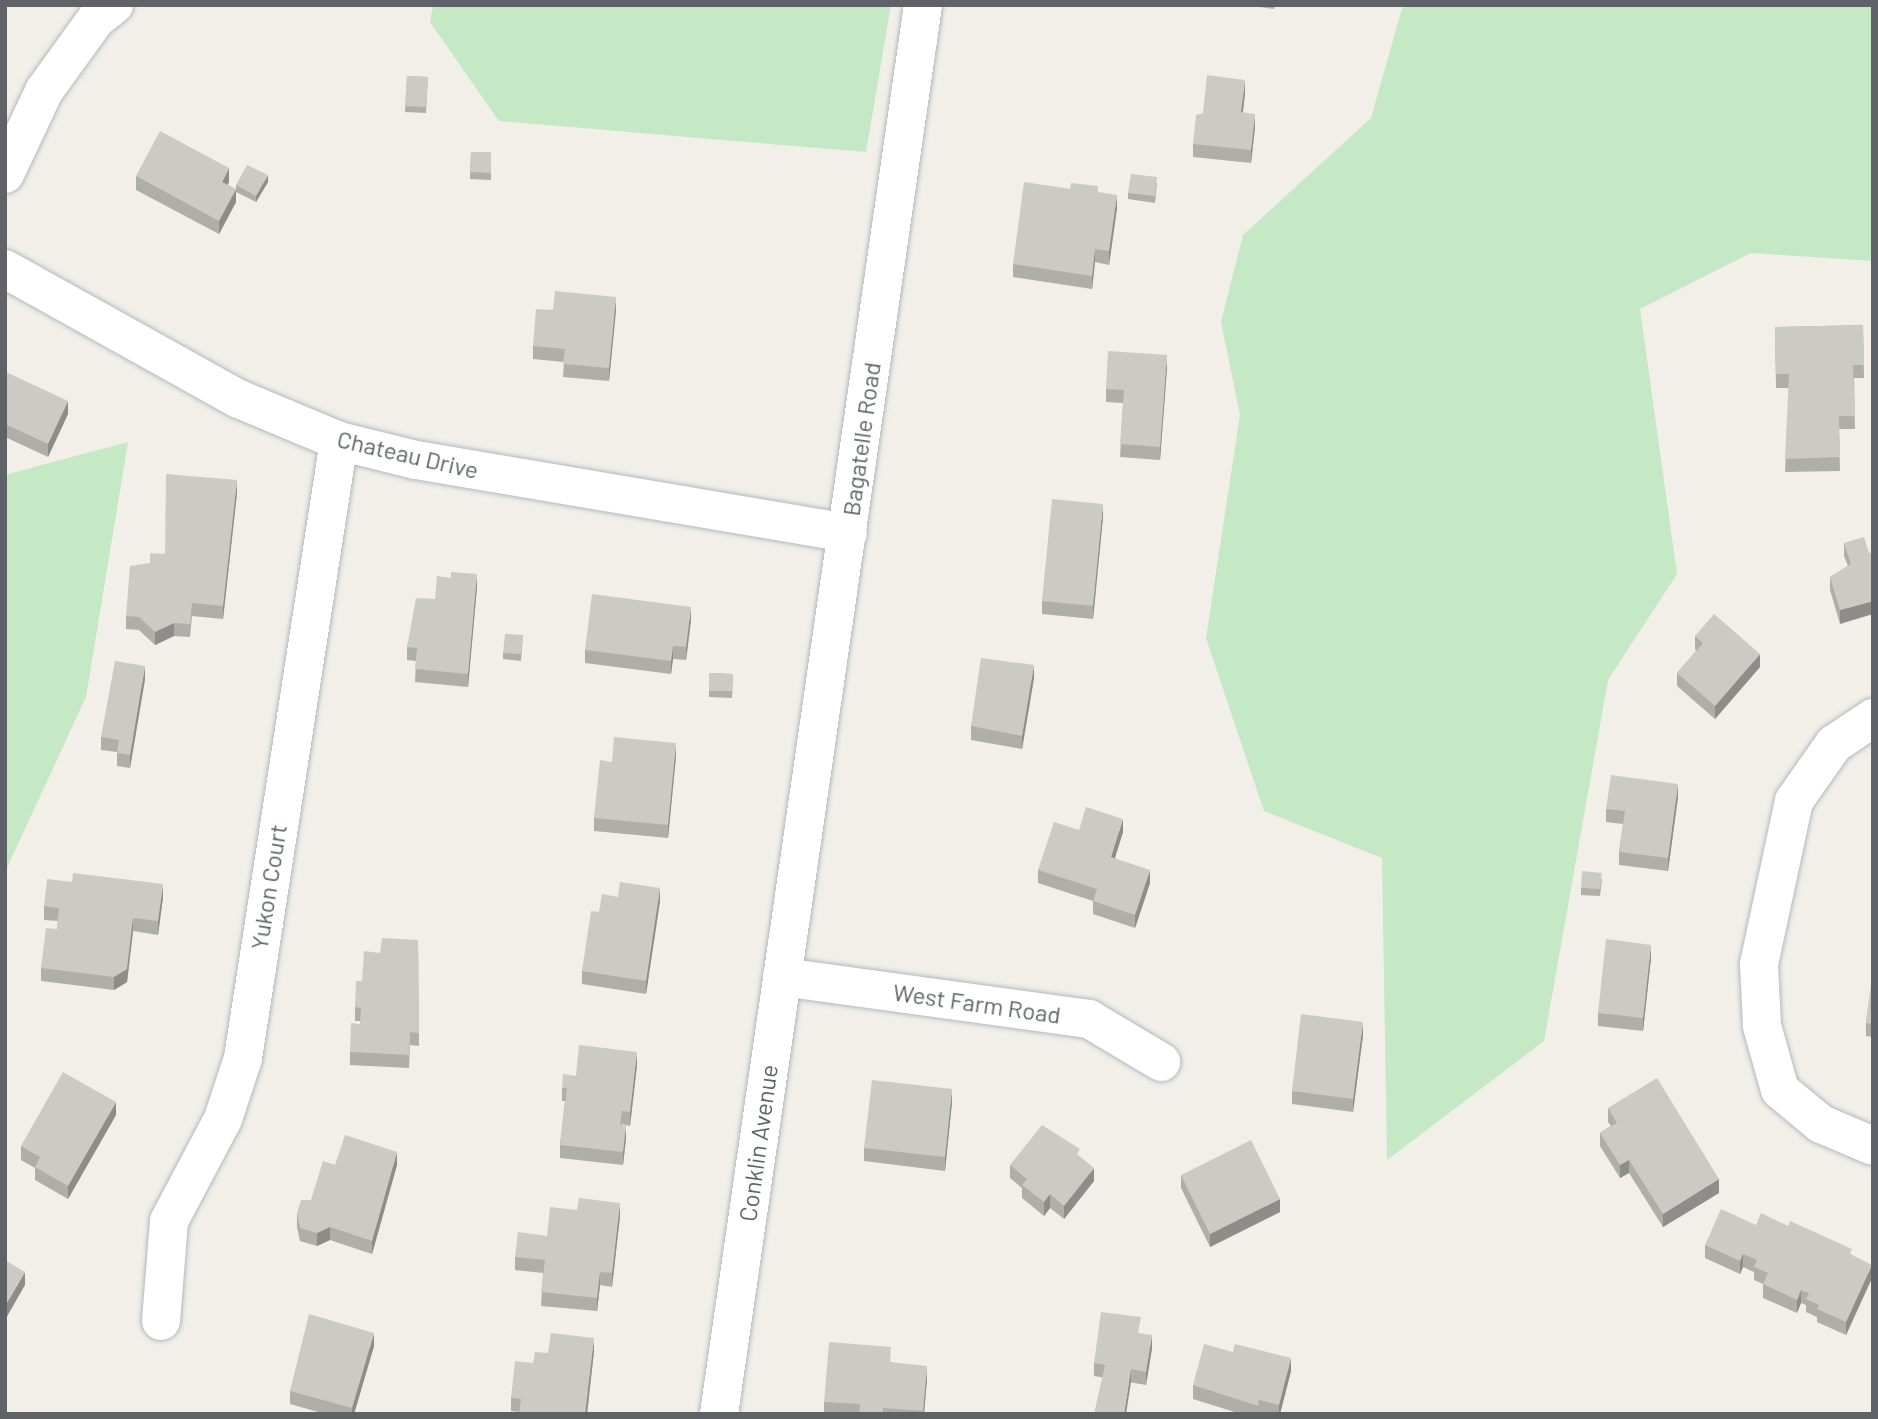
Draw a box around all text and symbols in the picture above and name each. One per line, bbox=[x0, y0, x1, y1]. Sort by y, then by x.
street label: Bagatelle Road bbox=[836, 360, 886, 518]
street label: Chateau Drive bbox=[335, 424, 481, 484]
street label: Yukon Court bbox=[244, 822, 292, 952]
street label: West Farm Road bbox=[891, 977, 1063, 1029]
street label: Conklin Avenue bbox=[733, 1063, 783, 1223]

